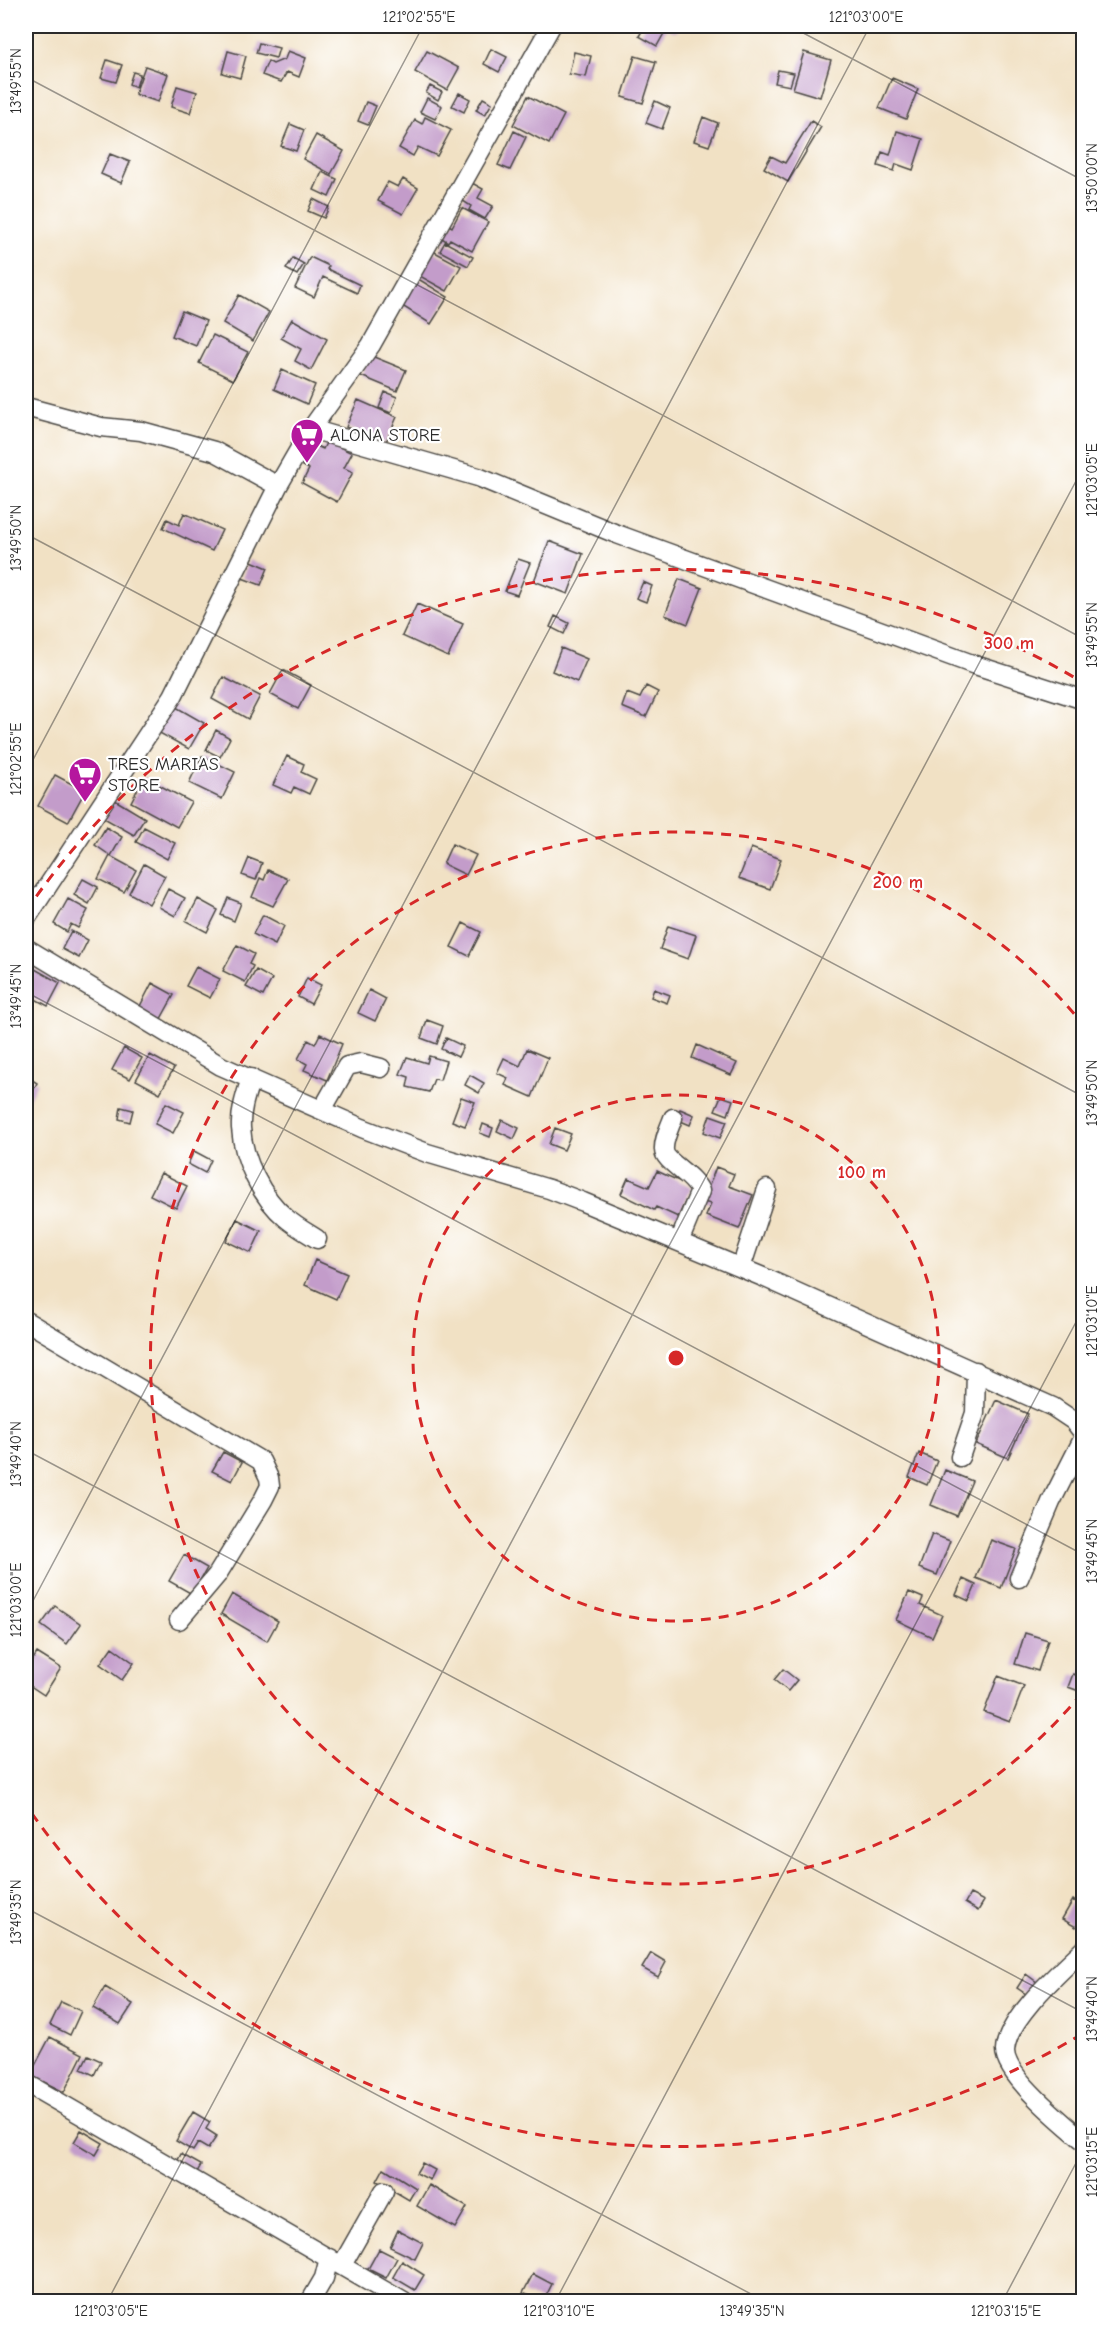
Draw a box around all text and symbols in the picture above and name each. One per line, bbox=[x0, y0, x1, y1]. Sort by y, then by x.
text: 121°02'55"E bbox=[383, 8, 455, 26]
text: 121°03'00"E bbox=[829, 8, 903, 26]
text: 13°49'55"N bbox=[7, 48, 25, 114]
text: 13°50'00"N bbox=[1083, 143, 1101, 213]
supermarket icon: ALONA STORE bbox=[289, 417, 325, 464]
place label: ALONA STORE bbox=[330, 425, 440, 446]
text: 121°03'05"E bbox=[1083, 443, 1101, 517]
text: 13°49'50"N bbox=[7, 505, 25, 571]
text: 13°49'55"N bbox=[1083, 602, 1101, 668]
text: 300 m bbox=[984, 633, 1034, 654]
text: 121°02'55"E bbox=[7, 723, 25, 795]
place label: TRES MARIAS STORE bbox=[108, 754, 219, 796]
supermarket icon: TRES MARIAS STORE bbox=[67, 756, 103, 803]
text: 200 m bbox=[873, 872, 923, 893]
text: 13°49'45"N bbox=[7, 964, 25, 1028]
text: 13°49'50"N bbox=[1083, 1060, 1101, 1126]
text: 100 m bbox=[838, 1162, 886, 1183]
text: 121°03'10"E bbox=[1083, 1285, 1101, 1357]
centre of rings bbox=[666, 1348, 686, 1368]
text: 13°49'40"N bbox=[7, 1421, 25, 1487]
text: 13°49'45"N bbox=[1083, 1519, 1101, 1583]
text: 121°03'00"E bbox=[7, 1563, 25, 1637]
text: 13°49'35"N bbox=[7, 1879, 25, 1945]
text: 13°49'40"N bbox=[1083, 1976, 1101, 2042]
text: 121°03'15"E bbox=[1083, 2127, 1101, 2197]
text: 121°03'05"E bbox=[74, 2302, 148, 2320]
text: 121°03'10"E bbox=[523, 2302, 595, 2320]
text: 13°49'35"N bbox=[719, 2302, 785, 2320]
text: 121°03'15"E bbox=[971, 2302, 1041, 2320]

